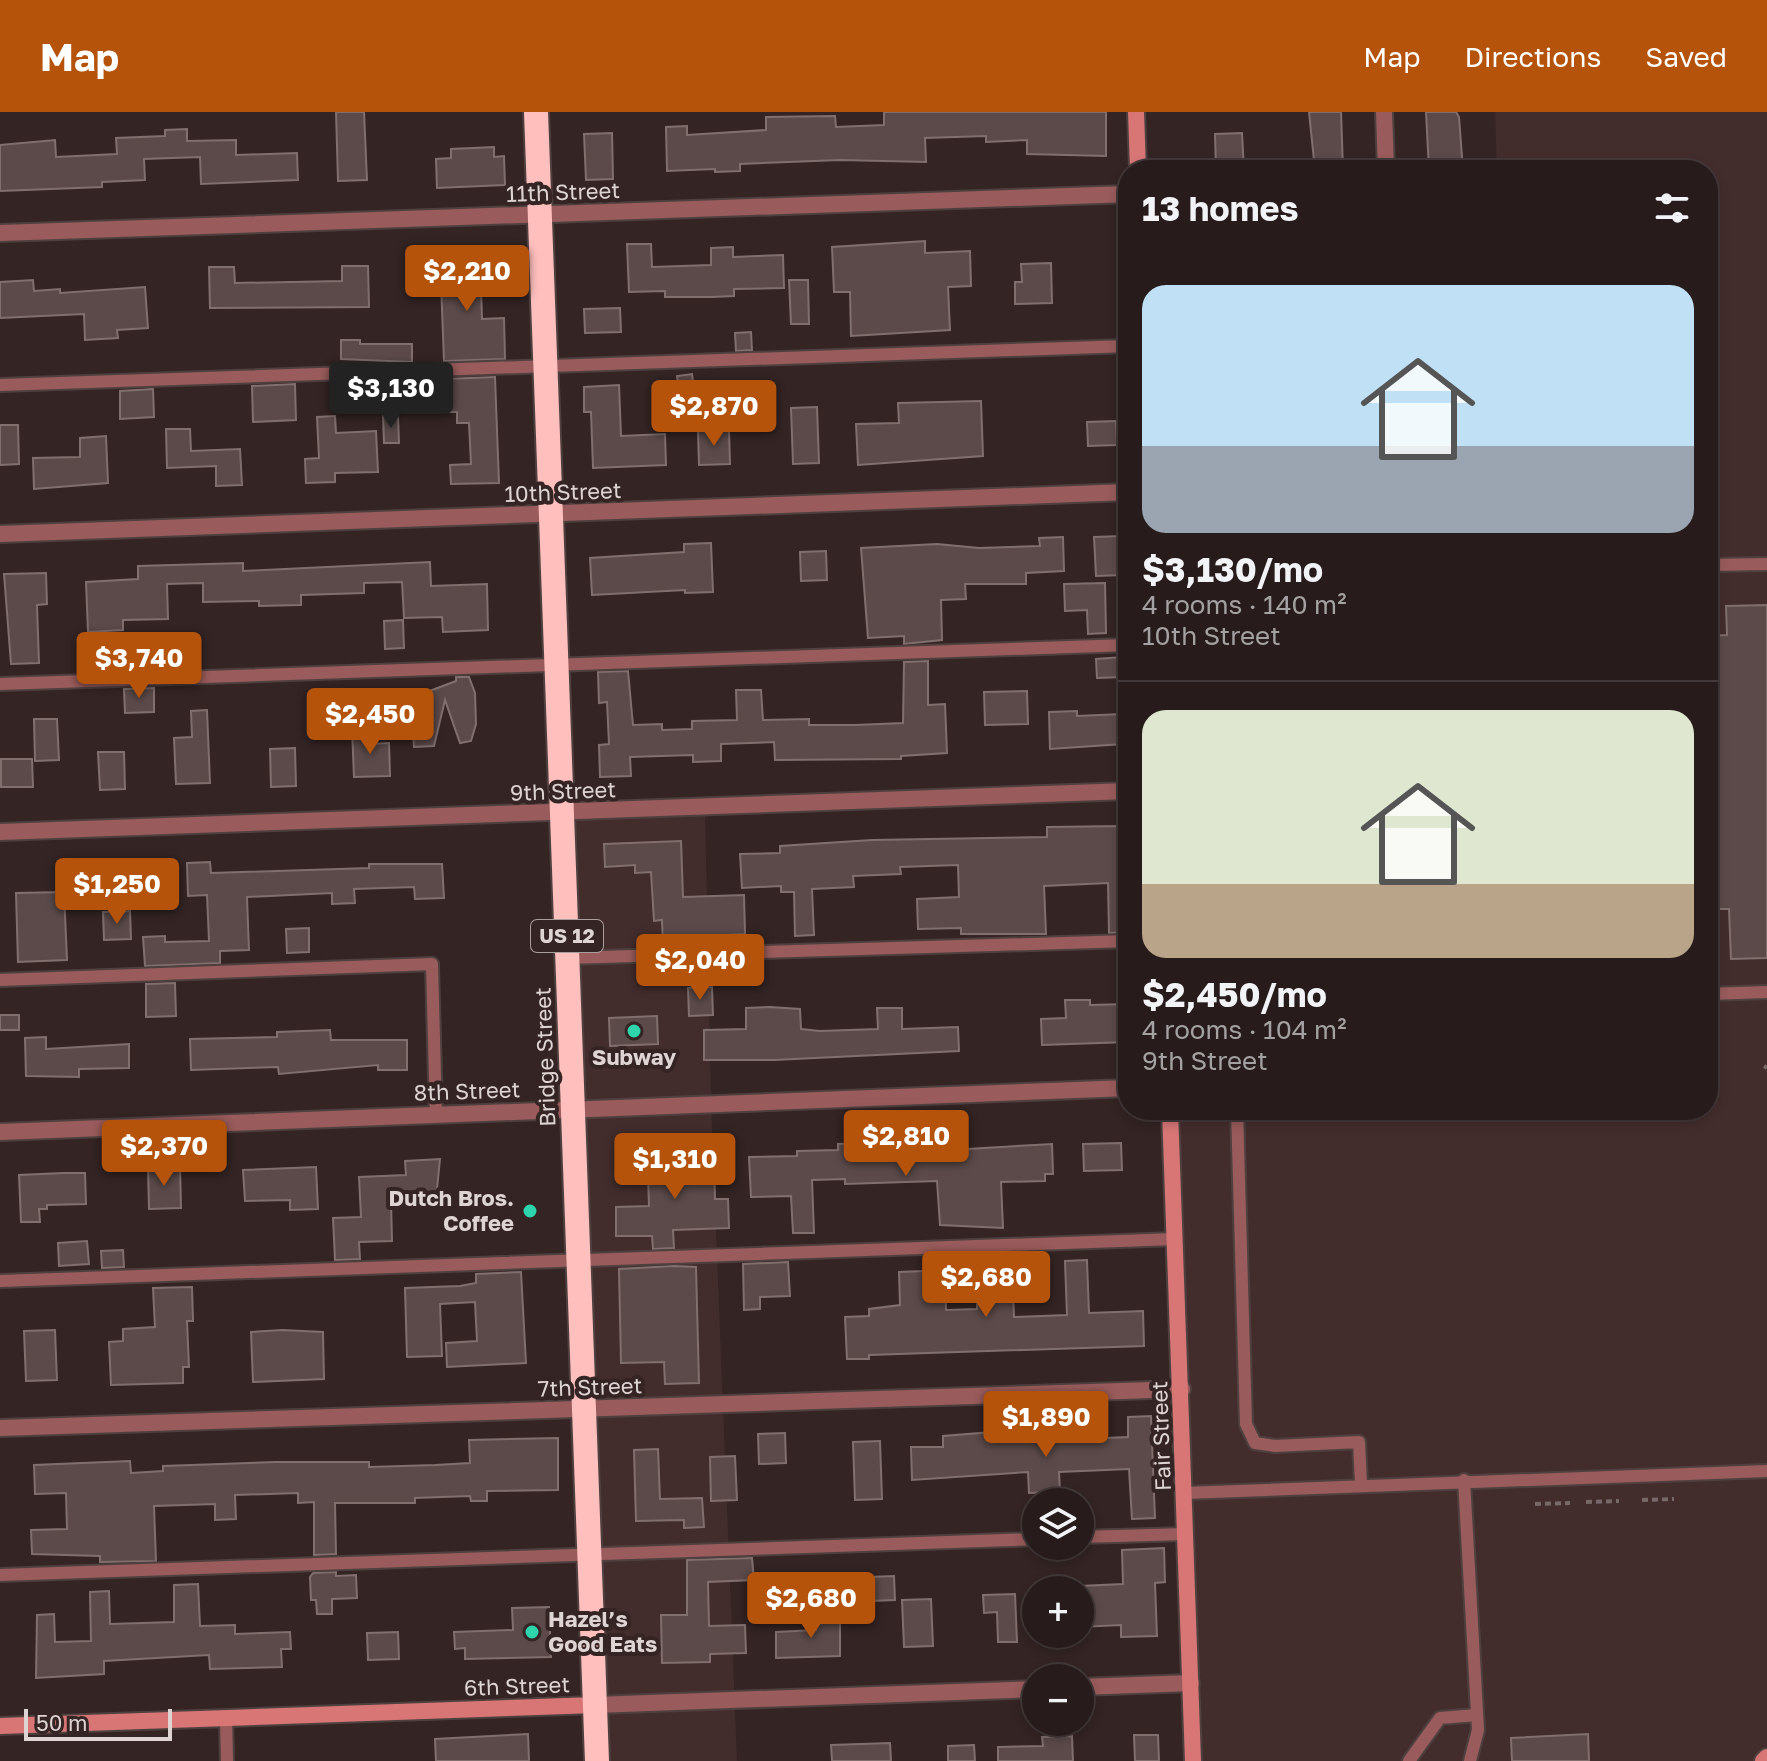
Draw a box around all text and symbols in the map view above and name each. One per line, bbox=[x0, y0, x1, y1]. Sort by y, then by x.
text: Map bbox=[40, 34, 119, 79]
text: Map bbox=[1363, 40, 1420, 73]
text: Directions bbox=[1464, 40, 1601, 73]
text: Saved bbox=[1645, 40, 1727, 73]
street label: 11th Street bbox=[505, 176, 621, 207]
icon: filters bbox=[1650, 186, 1694, 230]
text: 13 homes bbox=[1142, 188, 1299, 228]
pin: $2,210 bbox=[402, 245, 532, 313]
text: $2,210 bbox=[423, 255, 511, 286]
icon: home bbox=[1346, 337, 1490, 481]
pin: $3,130 bbox=[326, 362, 456, 430]
text: $3,130 bbox=[347, 372, 435, 403]
pin: $2,870 bbox=[649, 380, 779, 448]
text: $2,870 bbox=[669, 390, 759, 421]
street label: 10th Street bbox=[504, 476, 622, 507]
text: $3,130/mo bbox=[1142, 549, 1323, 589]
text: 4 rooms · 140 m² bbox=[1142, 589, 1347, 620]
text: 10th Street bbox=[1142, 620, 1281, 651]
pin: $3,740 bbox=[74, 632, 204, 700]
text: $3,740 bbox=[95, 642, 183, 673]
pin: $2,450 bbox=[305, 688, 435, 756]
text: $2,450 bbox=[325, 698, 415, 729]
icon: home bbox=[1346, 762, 1490, 906]
street label: 9th Street bbox=[509, 775, 617, 806]
pin: $1,250 bbox=[52, 858, 182, 926]
text: $1,250 bbox=[73, 868, 161, 899]
road number: US 12 bbox=[531, 920, 603, 952]
pin: $2,040 bbox=[635, 934, 765, 1002]
text: $2,040 bbox=[654, 944, 746, 975]
text: $2,450/mo bbox=[1142, 974, 1327, 1014]
street label: Bridge Street bbox=[529, 987, 560, 1127]
text: 4 rooms · 104 m² bbox=[1142, 1014, 1347, 1045]
marker: Subway bbox=[625, 1022, 643, 1040]
place label: Subway bbox=[592, 1043, 676, 1070]
text: 9th Street bbox=[1142, 1045, 1268, 1076]
street label: 8th Street bbox=[413, 1075, 521, 1106]
pin: $2,810 bbox=[841, 1110, 971, 1178]
pin: $2,370 bbox=[99, 1120, 229, 1188]
text: $2,810 bbox=[862, 1120, 950, 1151]
text: $2,370 bbox=[120, 1130, 208, 1161]
pin: $1,310 bbox=[610, 1133, 740, 1201]
text: $1,310 bbox=[632, 1143, 718, 1174]
place label: Dutch Bros. Coffee bbox=[389, 1184, 514, 1236]
marker: Dutch Bros. Coffee bbox=[521, 1202, 539, 1220]
pin: $2,680 bbox=[921, 1251, 1051, 1319]
text: $2,680 bbox=[940, 1261, 1032, 1292]
street label: 7th Street bbox=[537, 1371, 643, 1402]
street label: Fair Street bbox=[1145, 1380, 1176, 1492]
pin: $1,890 bbox=[981, 1391, 1111, 1459]
text: $1,890 bbox=[1001, 1401, 1091, 1432]
map controls bbox=[1022, 1488, 1094, 1736]
button: layers bbox=[1022, 1488, 1094, 1560]
pin: $2,680 bbox=[746, 1572, 876, 1640]
button: + bbox=[1022, 1576, 1094, 1648]
text: $2,680 bbox=[765, 1582, 857, 1613]
place label: Hazel’s Good Eats bbox=[548, 1605, 657, 1657]
marker: Hazel’s Good Eats bbox=[523, 1623, 541, 1641]
button: − bbox=[1022, 1664, 1094, 1736]
street label: 6th Street bbox=[463, 1670, 571, 1701]
scale bar bbox=[24, 1705, 172, 1741]
text: 50 m bbox=[36, 1709, 87, 1736]

